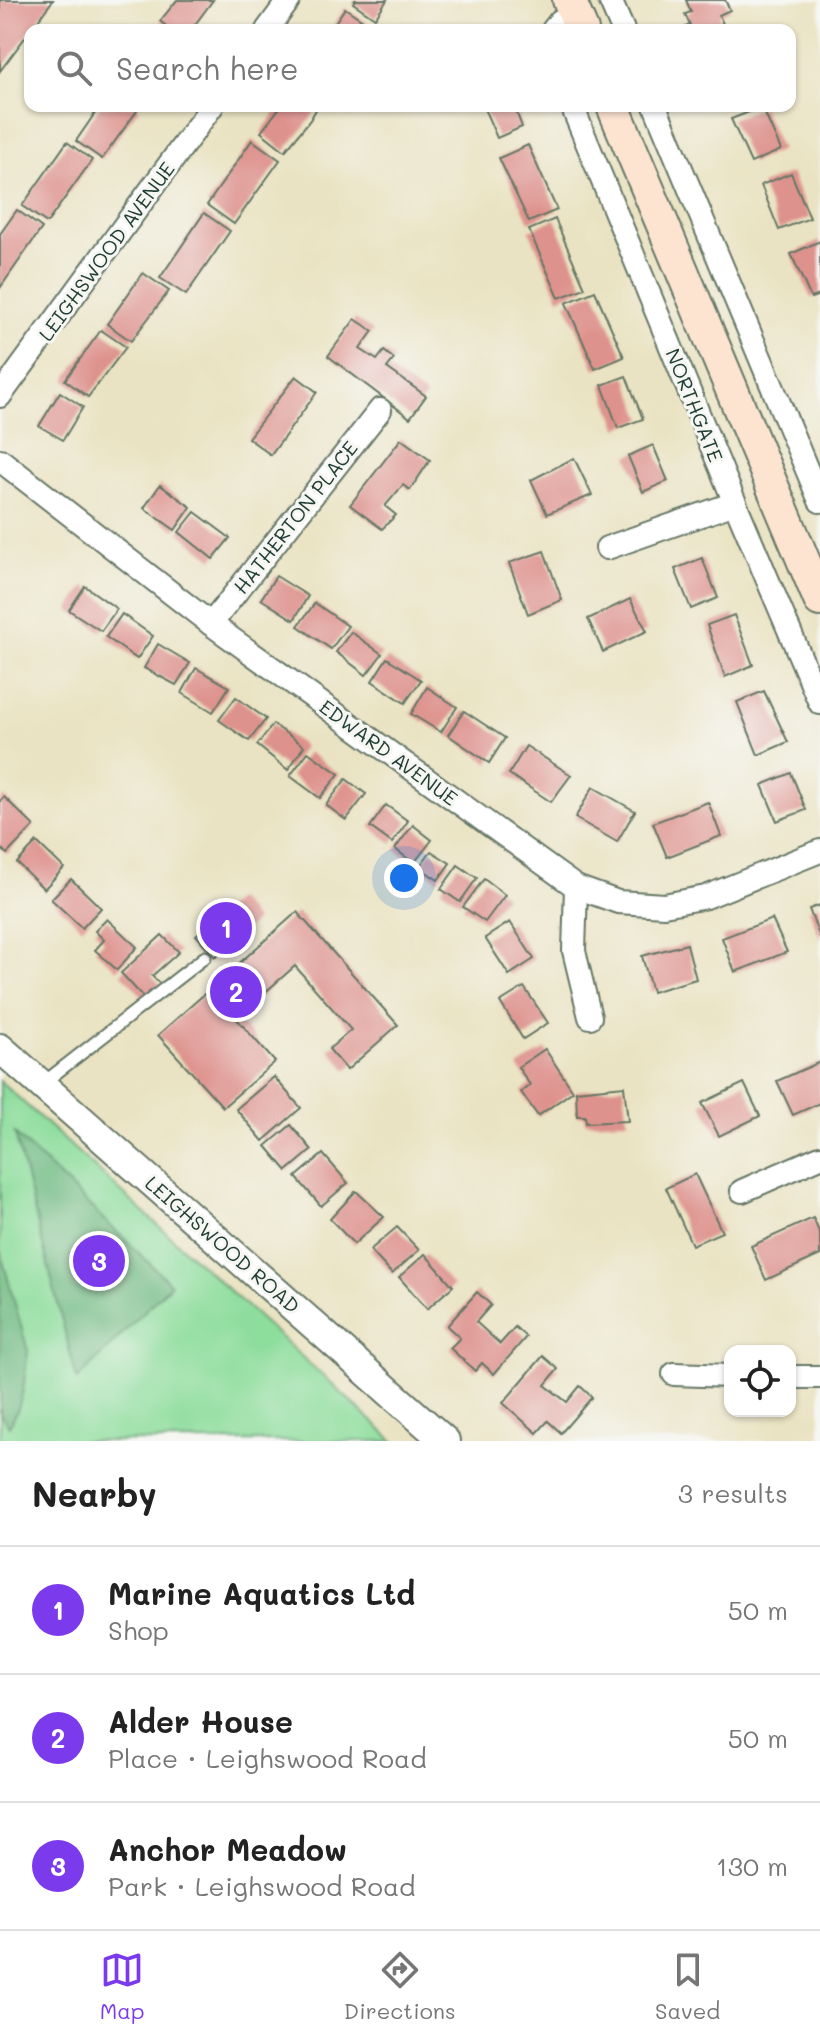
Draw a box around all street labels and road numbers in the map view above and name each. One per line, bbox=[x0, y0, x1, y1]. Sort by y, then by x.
street label: LEIGHSWOOD AVENUE bbox=[32, 156, 180, 346]
street label: NORTHGATE bbox=[660, 344, 730, 466]
street label: HATHERTON PLACE bbox=[227, 435, 363, 599]
street label: EDWARD AVENUE bbox=[315, 693, 463, 811]
street label: LEIGHSWOOD ROAD bbox=[140, 1170, 306, 1318]

